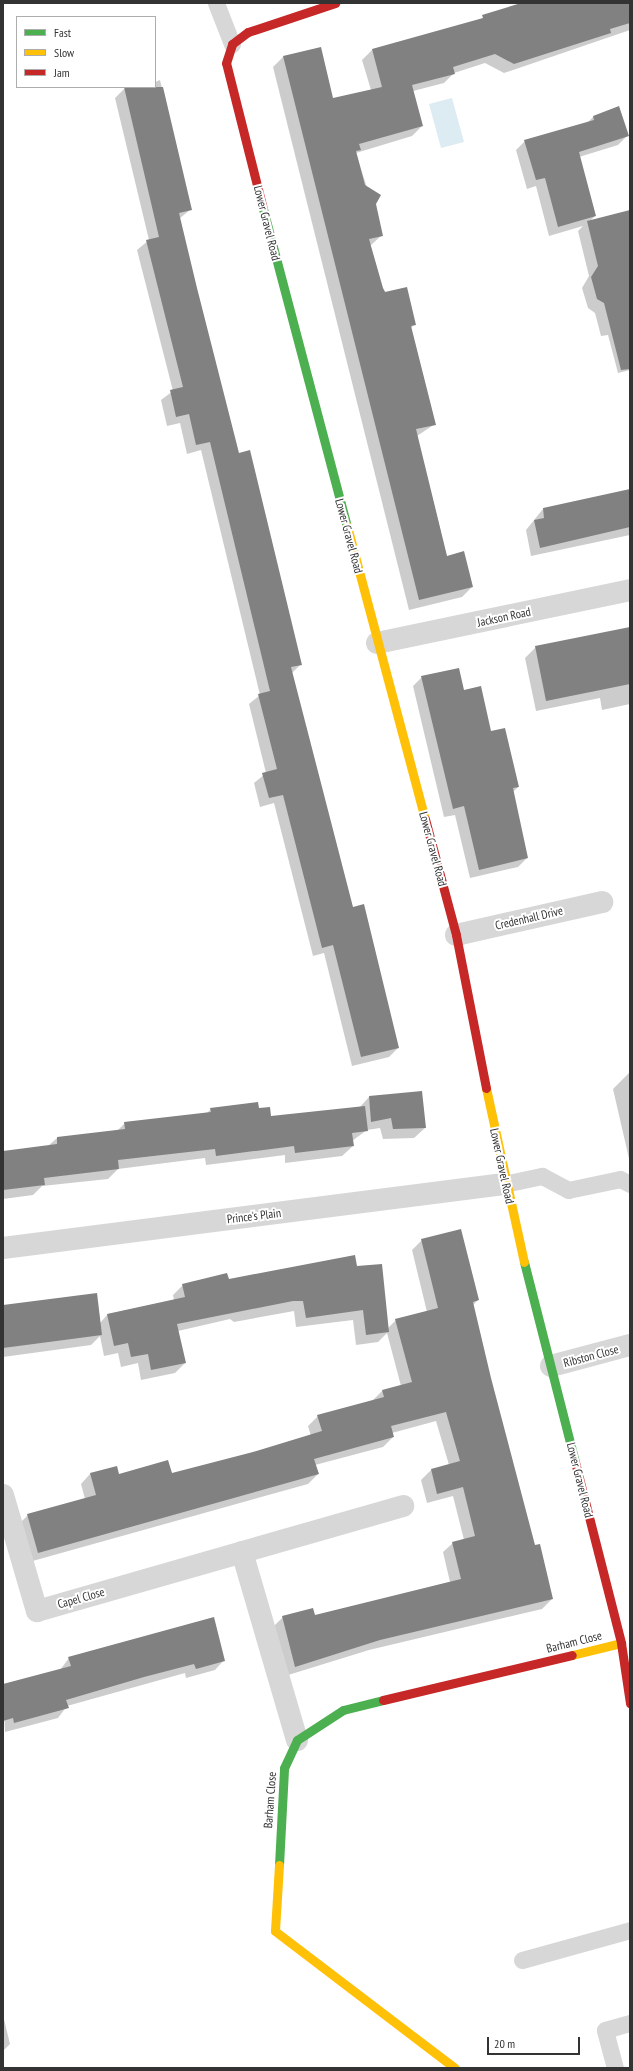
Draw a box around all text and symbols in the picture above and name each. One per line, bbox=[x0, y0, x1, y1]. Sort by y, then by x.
legend bbox=[16, 16, 156, 88]
text: Fast bbox=[54, 25, 71, 40]
text: Slow bbox=[54, 45, 74, 60]
text: Jam bbox=[54, 65, 70, 80]
street label: Lower Gravel Road bbox=[251, 184, 283, 262]
street label: Lower Gravel Road bbox=[332, 497, 366, 575]
street label: Jackson Road bbox=[476, 604, 532, 630]
street label: Lower Gravel Road bbox=[416, 810, 450, 888]
street label: Credenhall Drive bbox=[494, 903, 564, 933]
street label: Lower Gravel Road bbox=[487, 1127, 517, 1205]
street label: Prince's Plain bbox=[226, 1206, 282, 1226]
street label: Ribston Close bbox=[562, 1342, 620, 1370]
street label: Lower Gravel Road bbox=[564, 1441, 596, 1519]
street label: Capel Close bbox=[56, 1584, 106, 1612]
street label: Barham Close bbox=[545, 1628, 603, 1656]
street label: Barham Close bbox=[261, 1771, 279, 1829]
scale bar bbox=[489, 2029, 582, 2055]
text: 20 m bbox=[494, 2036, 515, 2051]

